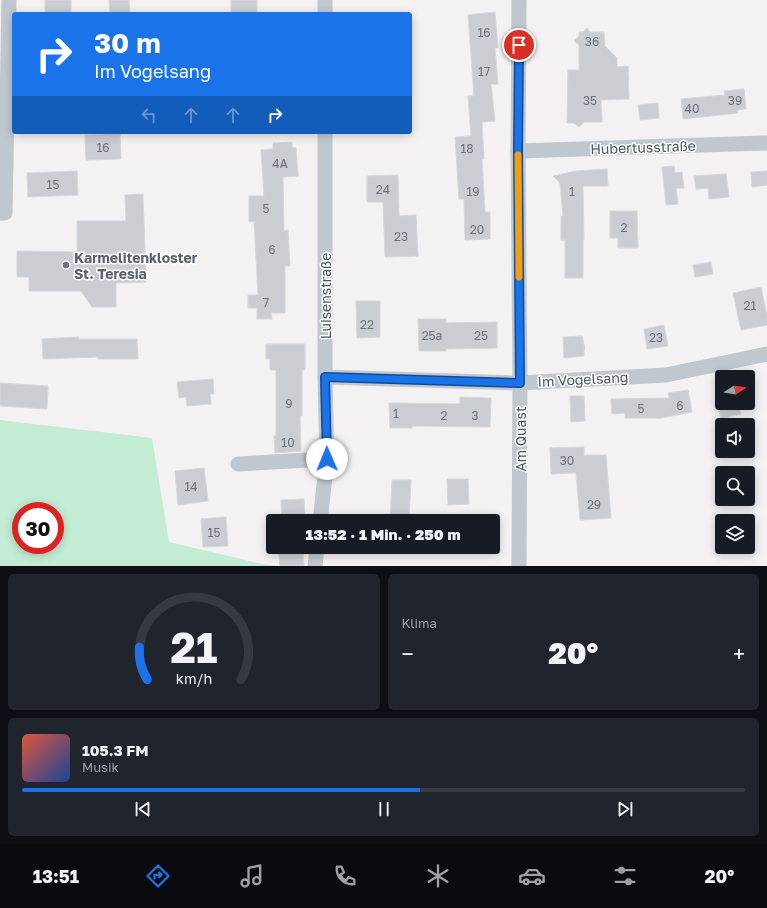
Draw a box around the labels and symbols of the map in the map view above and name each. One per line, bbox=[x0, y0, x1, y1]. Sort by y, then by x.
house number: 16 bbox=[477, 25, 491, 40]
pin bbox=[502, 28, 536, 62]
house number: 36 bbox=[585, 34, 599, 49]
house number: 17 bbox=[478, 64, 490, 79]
house number: 35 bbox=[583, 93, 597, 108]
house number: 39 bbox=[728, 93, 742, 108]
house number: 40 bbox=[685, 101, 699, 116]
street label: Hubertusstraße bbox=[590, 137, 696, 157]
house number: 16 bbox=[96, 140, 110, 155]
house number: 18 bbox=[460, 141, 474, 156]
house number: 4A bbox=[272, 156, 288, 171]
house number: 15 bbox=[47, 177, 59, 192]
house number: 24 bbox=[376, 182, 390, 197]
house number: 19 bbox=[466, 184, 480, 199]
house number: 1 bbox=[569, 184, 575, 199]
house number: 5 bbox=[263, 201, 270, 216]
house number: 2 bbox=[621, 220, 628, 235]
house number: 20 bbox=[470, 222, 484, 237]
house number: 23 bbox=[394, 229, 408, 244]
house number: 6 bbox=[268, 242, 276, 257]
place label: Karmelitenkloster St. Teresia bbox=[74, 249, 198, 282]
street label: Luisenstraße bbox=[317, 253, 334, 339]
marker: Karmelitenkloster St. Teresia bbox=[61, 260, 71, 270]
house number: 7 bbox=[263, 295, 269, 310]
house number: 21 bbox=[744, 298, 757, 313]
house number: 22 bbox=[360, 317, 374, 332]
house number: 25a bbox=[422, 328, 442, 343]
house number: 25 bbox=[474, 328, 488, 343]
house number: 23 bbox=[649, 330, 663, 345]
street label: Im Vogelsang bbox=[537, 368, 629, 390]
north arrow bbox=[715, 370, 755, 410]
house number: 9 bbox=[285, 396, 293, 411]
house number: 6 bbox=[676, 398, 684, 413]
house number: 5 bbox=[638, 401, 645, 416]
house number: 1 bbox=[393, 406, 399, 421]
street label: Am Quast bbox=[512, 406, 529, 472]
house number: 2 bbox=[441, 408, 448, 423]
house number: 3 bbox=[471, 408, 479, 423]
house number: 10 bbox=[281, 435, 295, 450]
position arrow bbox=[306, 438, 348, 480]
house number: 30 bbox=[560, 453, 574, 468]
house number: 14 bbox=[184, 479, 198, 494]
house number: 29 bbox=[587, 497, 601, 512]
speed limit sign: 30 bbox=[12, 502, 64, 554]
house number: 15 bbox=[208, 525, 220, 540]

